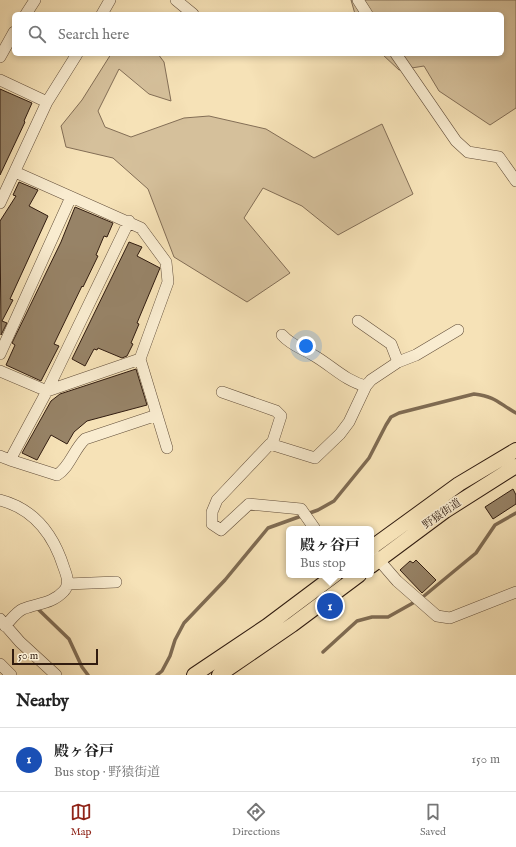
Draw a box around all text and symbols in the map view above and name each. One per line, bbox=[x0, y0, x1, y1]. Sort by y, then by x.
search box bbox=[12, 12, 504, 56]
icon: search bbox=[26, 23, 48, 45]
text: Search here bbox=[58, 25, 129, 44]
your location bbox=[296, 336, 316, 356]
street label: 野猿街道 bbox=[420, 496, 464, 532]
popup bbox=[286, 526, 374, 578]
text: 殿ヶ谷戸 bbox=[300, 536, 360, 555]
text: Bus stop bbox=[300, 555, 346, 572]
pin: 1 bbox=[317, 591, 343, 621]
scale bar bbox=[12, 647, 98, 666]
text: 50 m bbox=[18, 649, 38, 663]
text: Nearby bbox=[16, 691, 69, 712]
text: 殿ヶ谷戸 bbox=[54, 742, 114, 761]
text: 1 bbox=[27, 751, 31, 768]
text: 150 m bbox=[471, 751, 500, 768]
text: Bus stop · 野猿街道 bbox=[54, 764, 160, 781]
tab: Map bbox=[70, 801, 92, 839]
tab: Directions bbox=[232, 801, 280, 839]
tab: Saved bbox=[420, 801, 446, 839]

